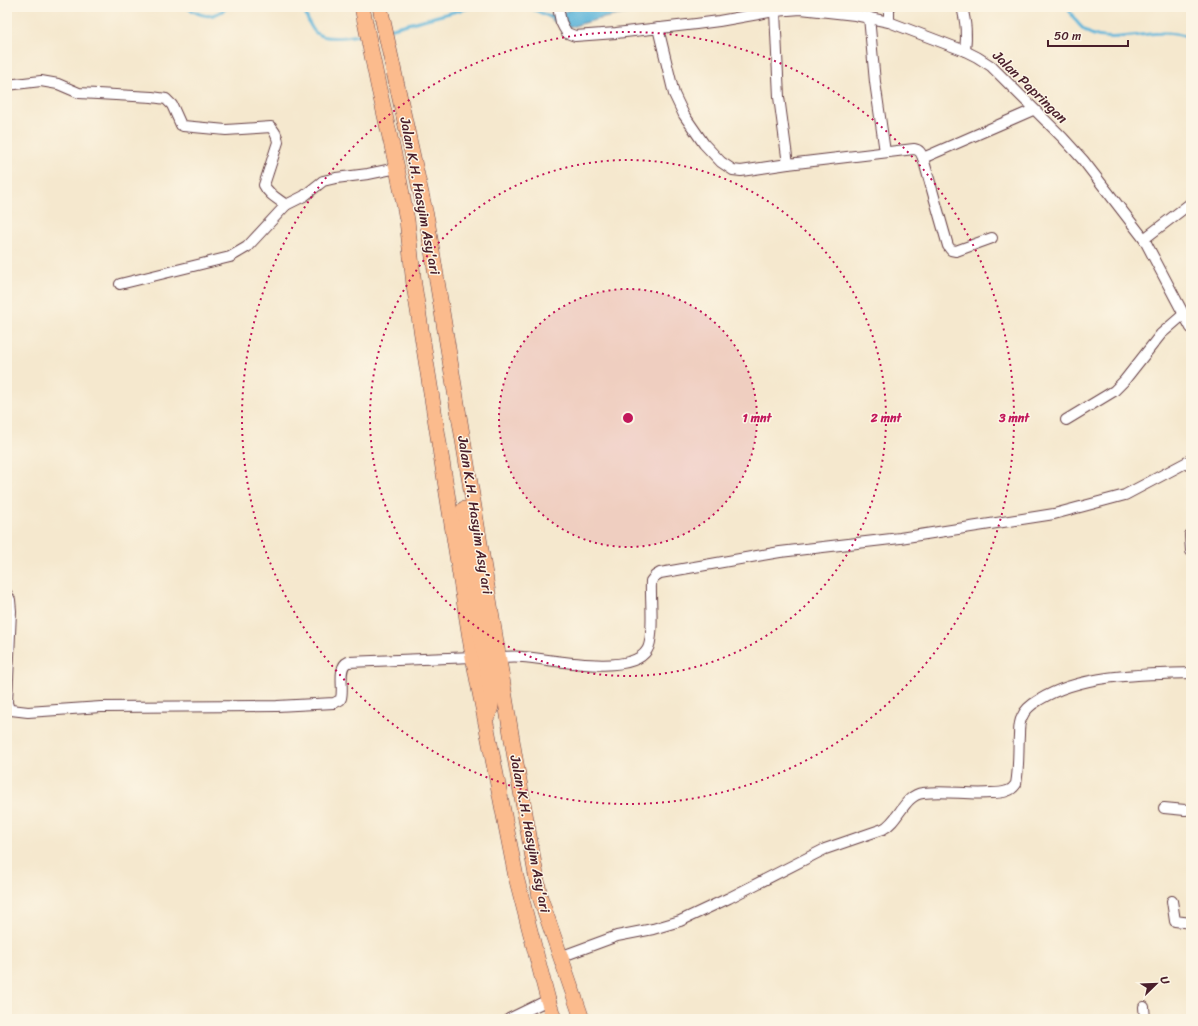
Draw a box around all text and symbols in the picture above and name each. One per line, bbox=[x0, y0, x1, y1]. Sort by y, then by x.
scale bar bbox=[1048, 22, 1128, 48]
text: 50 m bbox=[1054, 25, 1081, 47]
street label: Jalan Papringan bbox=[986, 44, 1074, 130]
street label: Jalan K.H. Hasyim Asy'ari bbox=[392, 114, 448, 278]
text: 1 mnt bbox=[743, 407, 773, 429]
text: 2 mnt bbox=[870, 407, 902, 429]
text: 3 mnt bbox=[998, 407, 1030, 429]
centre of rings bbox=[621, 411, 635, 425]
street label: Jalan K.H. Hasyim Asy'ari bbox=[450, 433, 500, 597]
street label: Jalan K.H. Hasyim Asy'ari bbox=[502, 752, 558, 916]
north arrow bbox=[1136, 964, 1176, 1004]
text: U bbox=[1155, 973, 1175, 988]

